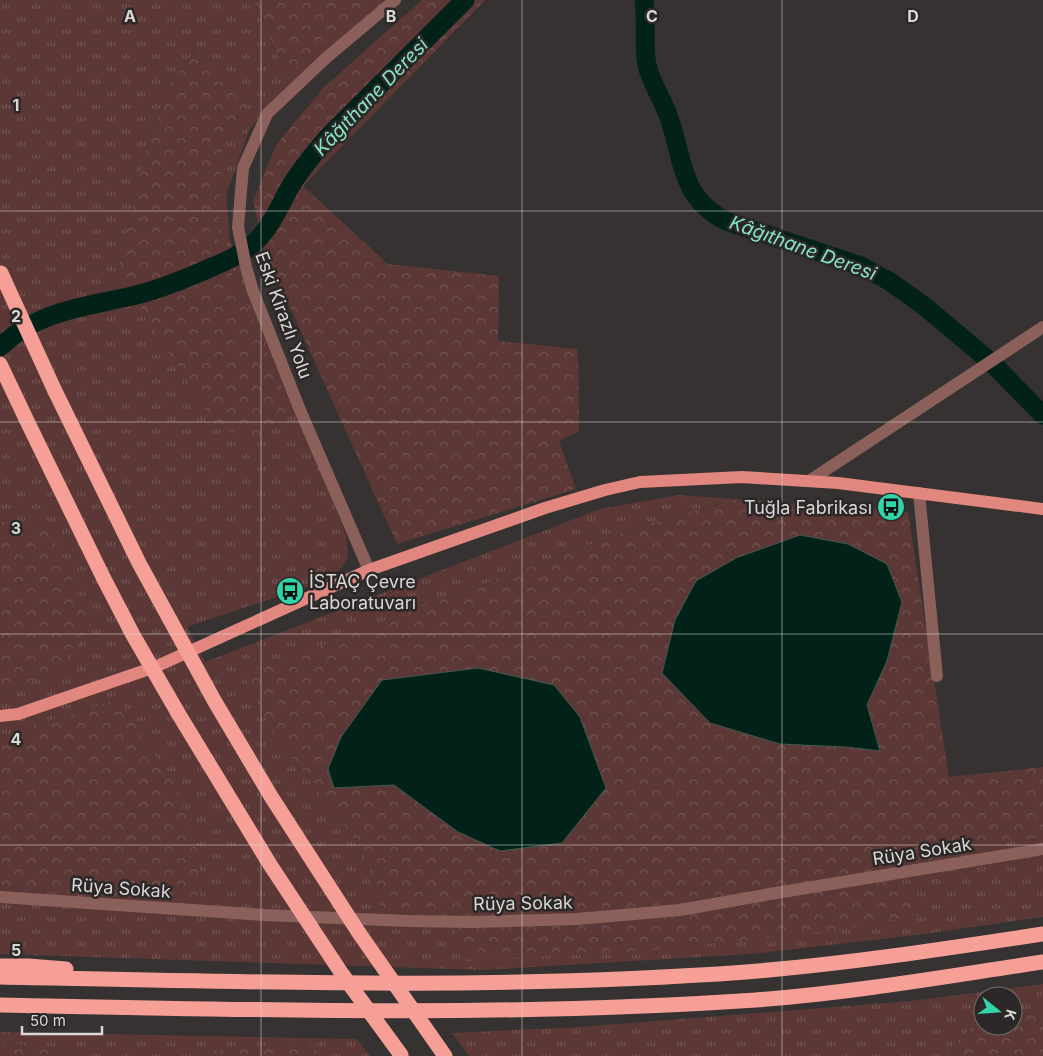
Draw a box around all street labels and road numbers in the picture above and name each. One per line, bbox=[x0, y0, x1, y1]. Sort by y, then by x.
street label: Eski Kirazlı Yolu bbox=[251, 249, 317, 381]
street label: Rüya Sokak bbox=[871, 833, 973, 869]
street label: Rüya Sokak bbox=[71, 874, 172, 902]
street label: Rüya Sokak bbox=[473, 892, 573, 914]

